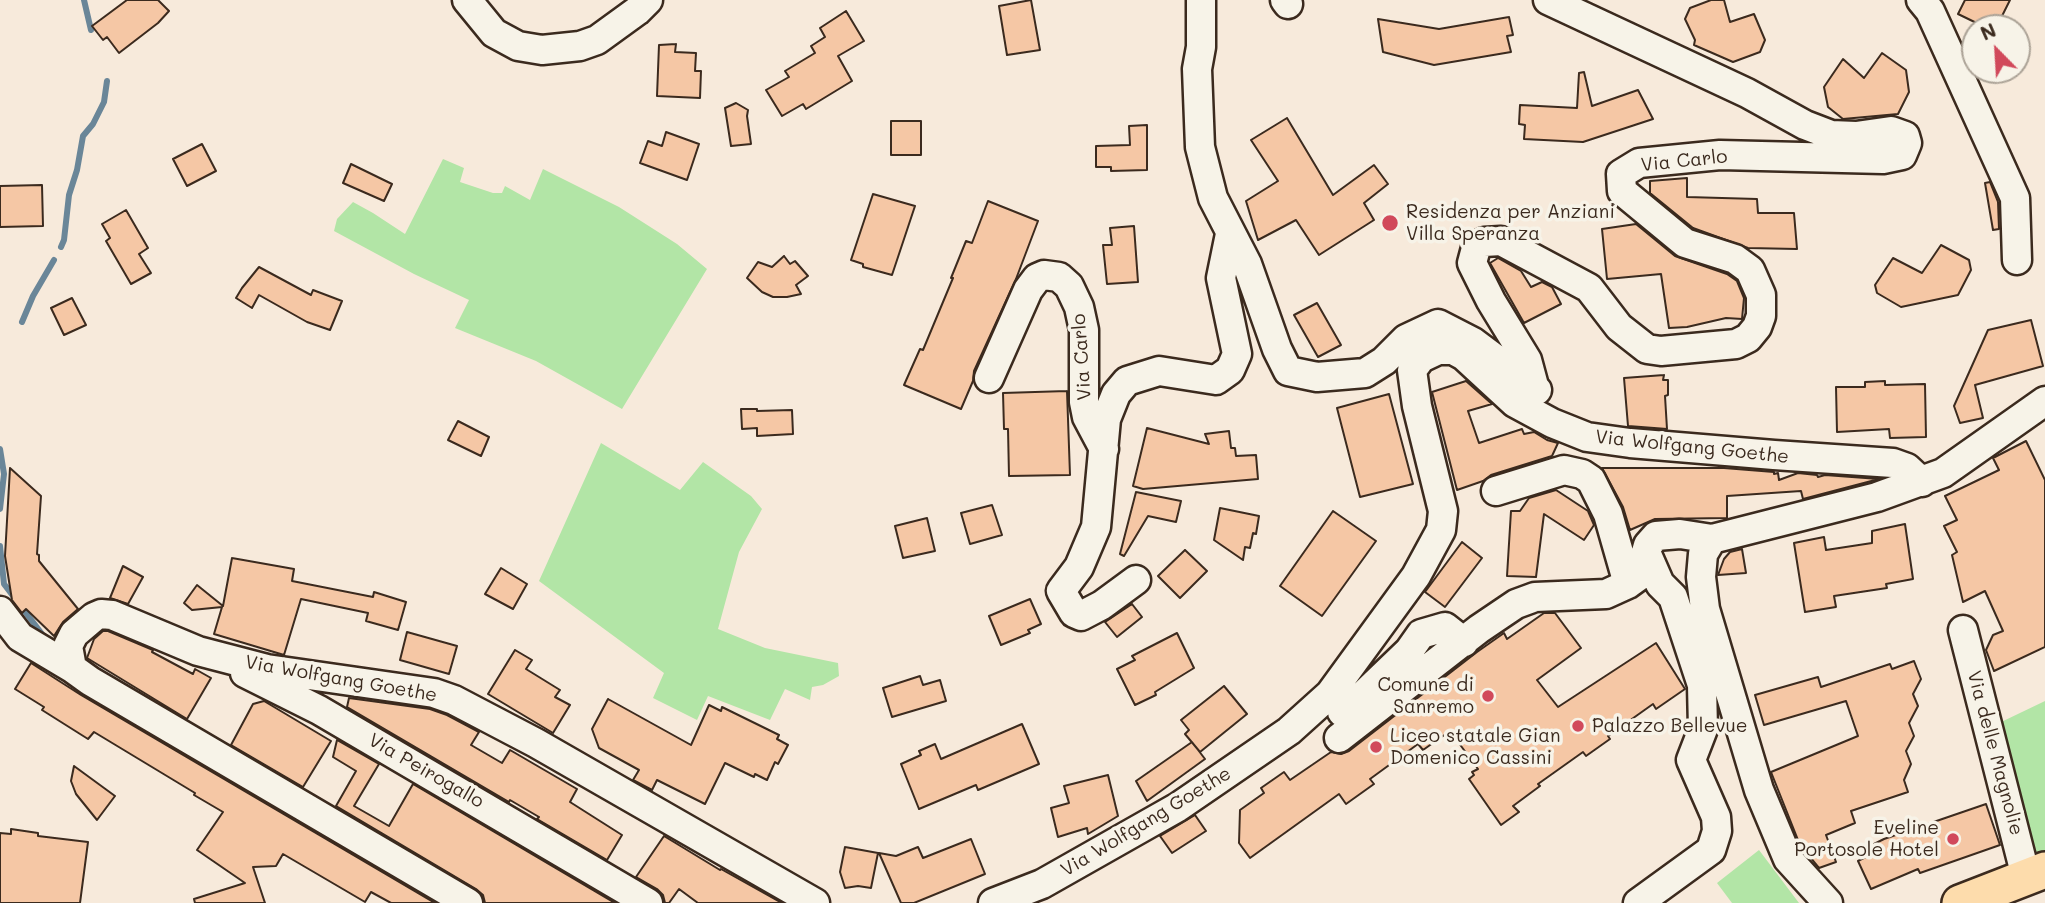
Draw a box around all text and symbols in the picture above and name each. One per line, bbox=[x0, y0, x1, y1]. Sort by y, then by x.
north arrow bbox=[1961, 14, 2031, 84]
text: N bbox=[1976, 17, 2000, 46]
street label: Via Carlo bbox=[1640, 145, 1728, 177]
place label: Residenza per Anziani Villa Speranza bbox=[1406, 201, 1615, 245]
marker: Residenza per Anziani Villa Speranza bbox=[1380, 213, 1400, 233]
street label: Via Carlo bbox=[1068, 313, 1096, 401]
street label: Via Wolfgang Goethe bbox=[1594, 425, 1790, 469]
street label: Via Wolfgang Goethe bbox=[243, 651, 439, 707]
street label: Via delle Magnolie bbox=[1962, 668, 2028, 838]
place label: Comune di Sanremo bbox=[1377, 674, 1474, 718]
marker: Comune di Sanremo bbox=[1480, 688, 1496, 704]
place label: Palazzo Bellevue bbox=[1592, 715, 1748, 737]
marker: Palazzo Bellevue bbox=[1570, 718, 1586, 734]
place label: Liceo statale Gian Domenico Cassini bbox=[1390, 725, 1561, 769]
street label: Via Peirogallo bbox=[364, 729, 488, 813]
marker: Liceo statale Gian Domenico Cassini bbox=[1368, 739, 1384, 755]
street label: Via Wolfgang Goethe bbox=[1057, 762, 1235, 882]
place label: Eveline Portosole Hotel bbox=[1794, 817, 1939, 861]
marker: Eveline Portosole Hotel bbox=[1945, 831, 1961, 847]

